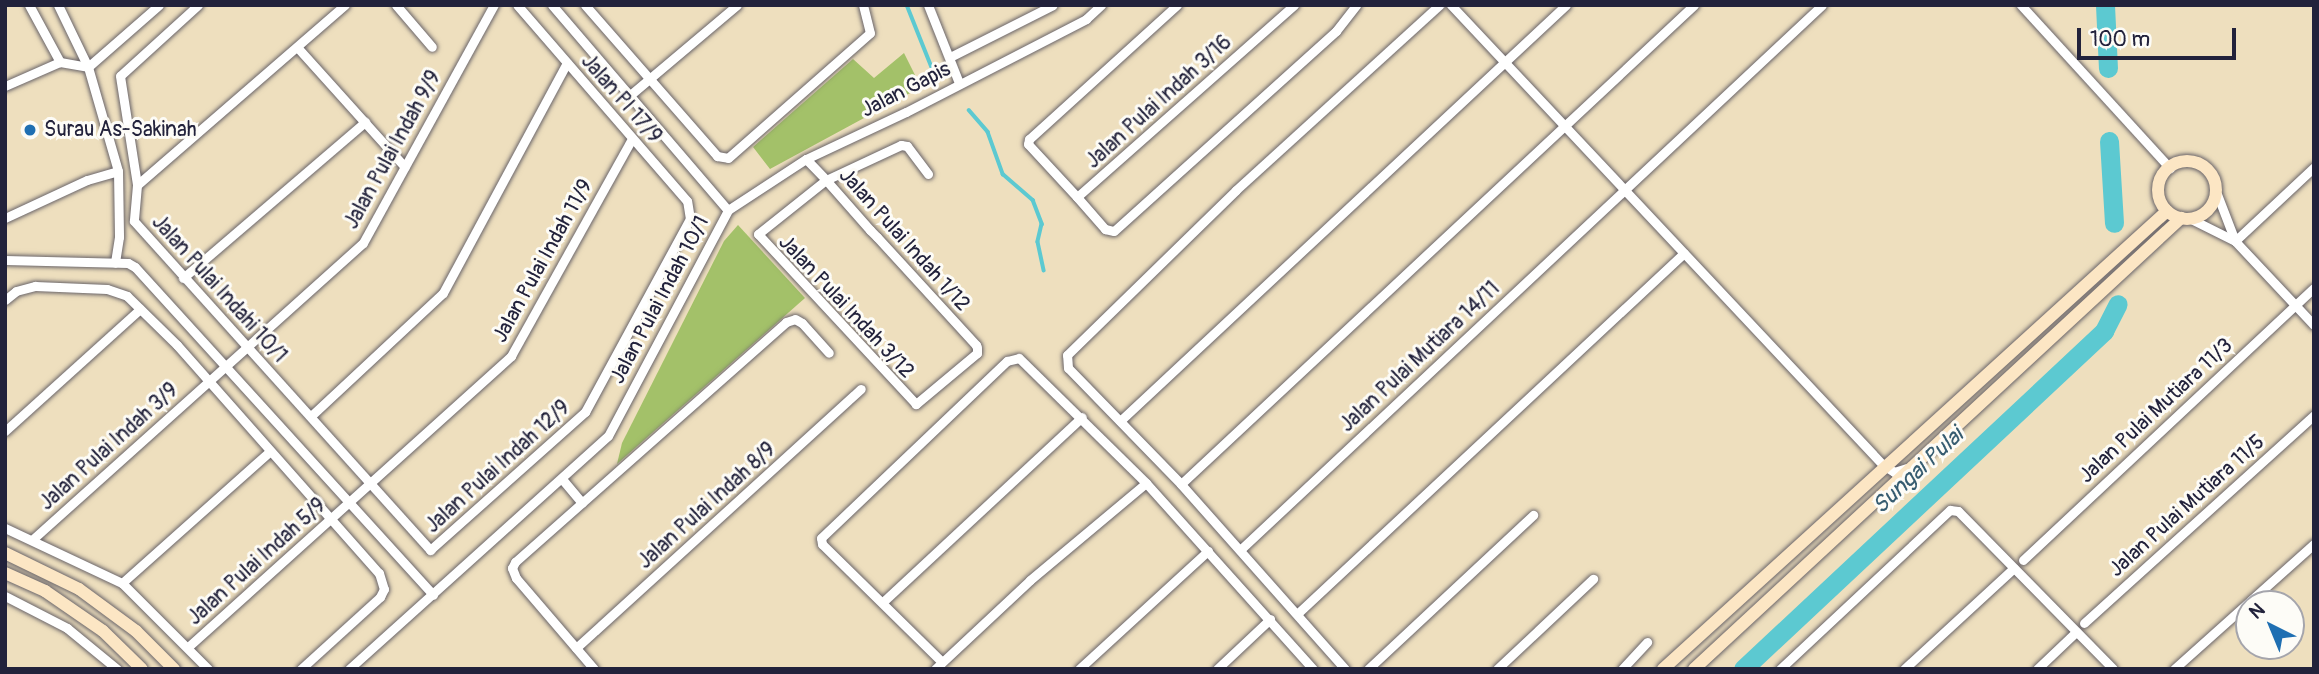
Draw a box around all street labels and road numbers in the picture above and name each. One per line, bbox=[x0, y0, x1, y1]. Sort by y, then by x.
street label: Jalan Pulai Indah 3/16 bbox=[1081, 30, 1237, 174]
street label: Jalan PI 17/9 bbox=[575, 49, 667, 149]
street label: Jalan Gapis bbox=[857, 57, 955, 123]
street label: Jalan Pulai Indah 9/9 bbox=[339, 66, 447, 234]
street label: Jalan Pulai Indah 1/12 bbox=[833, 163, 975, 317]
street label: Jalan Pulai Indah 11/9 bbox=[488, 175, 598, 347]
street label: Jalan Pulai Indahi 10/1 bbox=[146, 210, 292, 368]
street label: Jalan Pulai Indah 10/1 bbox=[605, 212, 715, 388]
street label: Jalan Pulai Indah 3/12 bbox=[773, 230, 919, 384]
street label: Jalan Pulai Mutiara 14/11 bbox=[1335, 276, 1505, 438]
street label: Jalan Pulai Mutiara 11/3 bbox=[2074, 333, 2238, 489]
street label: Jalan Pulai Indah 3/9 bbox=[34, 378, 184, 516]
street label: Jalan Pulai Indah 12/9 bbox=[420, 395, 576, 539]
street label: Jalan Pulai Mutiara 11/5 bbox=[2104, 430, 2270, 582]
street label: Jalan Pulai Indah 8/9 bbox=[633, 437, 781, 575]
street label: Jalan Pulai Indah 5/9 bbox=[183, 493, 331, 631]

